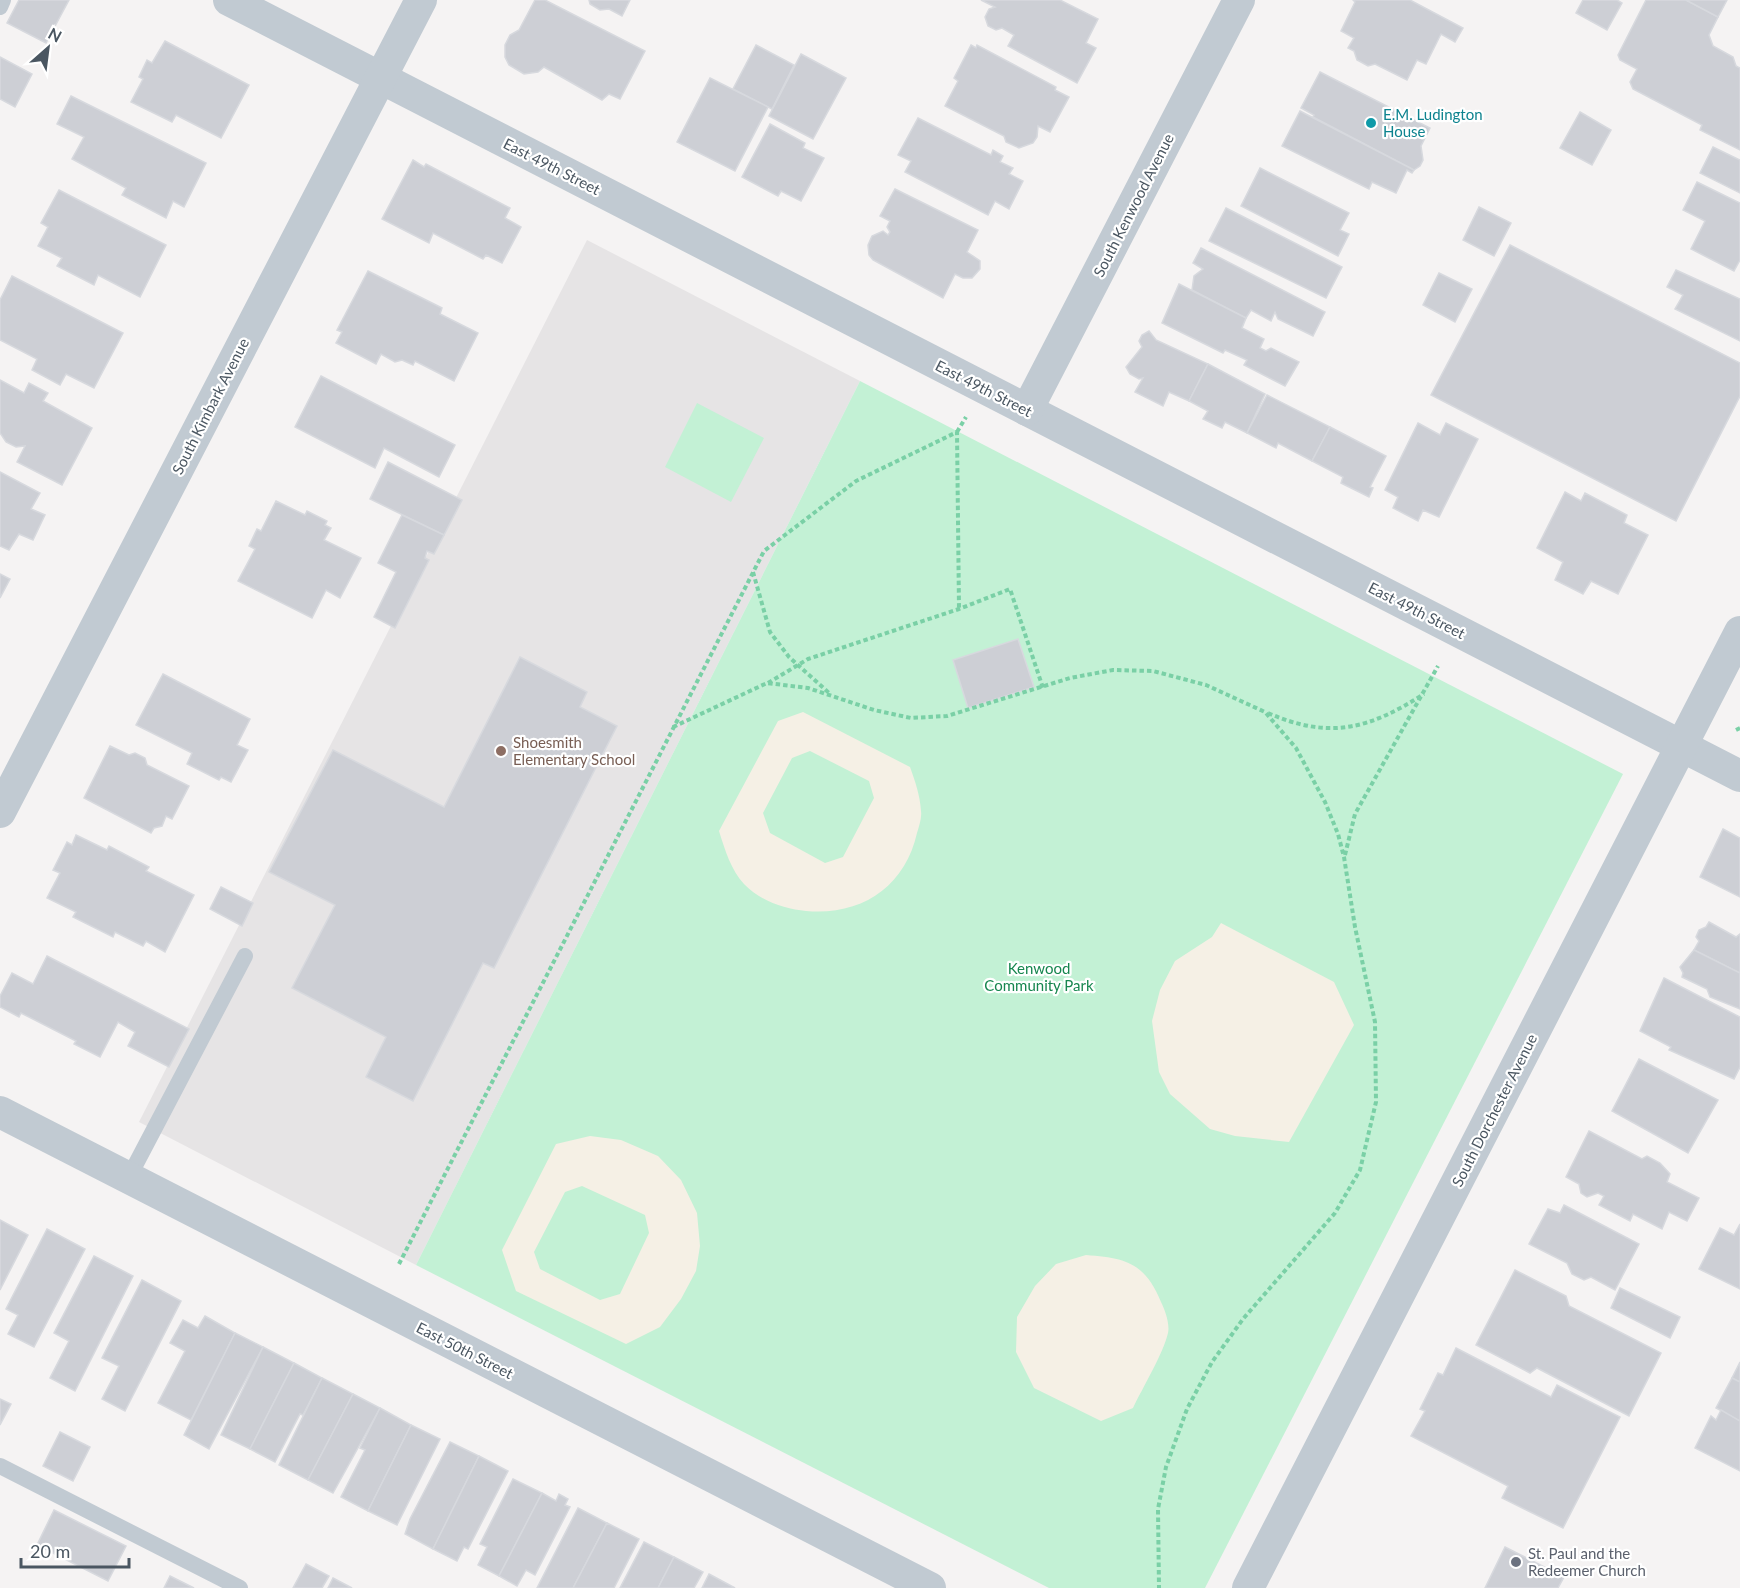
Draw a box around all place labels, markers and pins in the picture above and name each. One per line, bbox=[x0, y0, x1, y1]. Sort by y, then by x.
place label: E.M. Ludington House bbox=[1383, 105, 1483, 140]
marker: E.M. Ludington House bbox=[1364, 116, 1378, 130]
place label: Shoesmith Elementary School bbox=[513, 733, 635, 768]
marker: Shoesmith Elementary School bbox=[494, 744, 508, 758]
place label: St. Paul and the Redeemer Church bbox=[1528, 1544, 1646, 1579]
marker: St. Paul and the Redeemer Church bbox=[1509, 1555, 1523, 1569]

